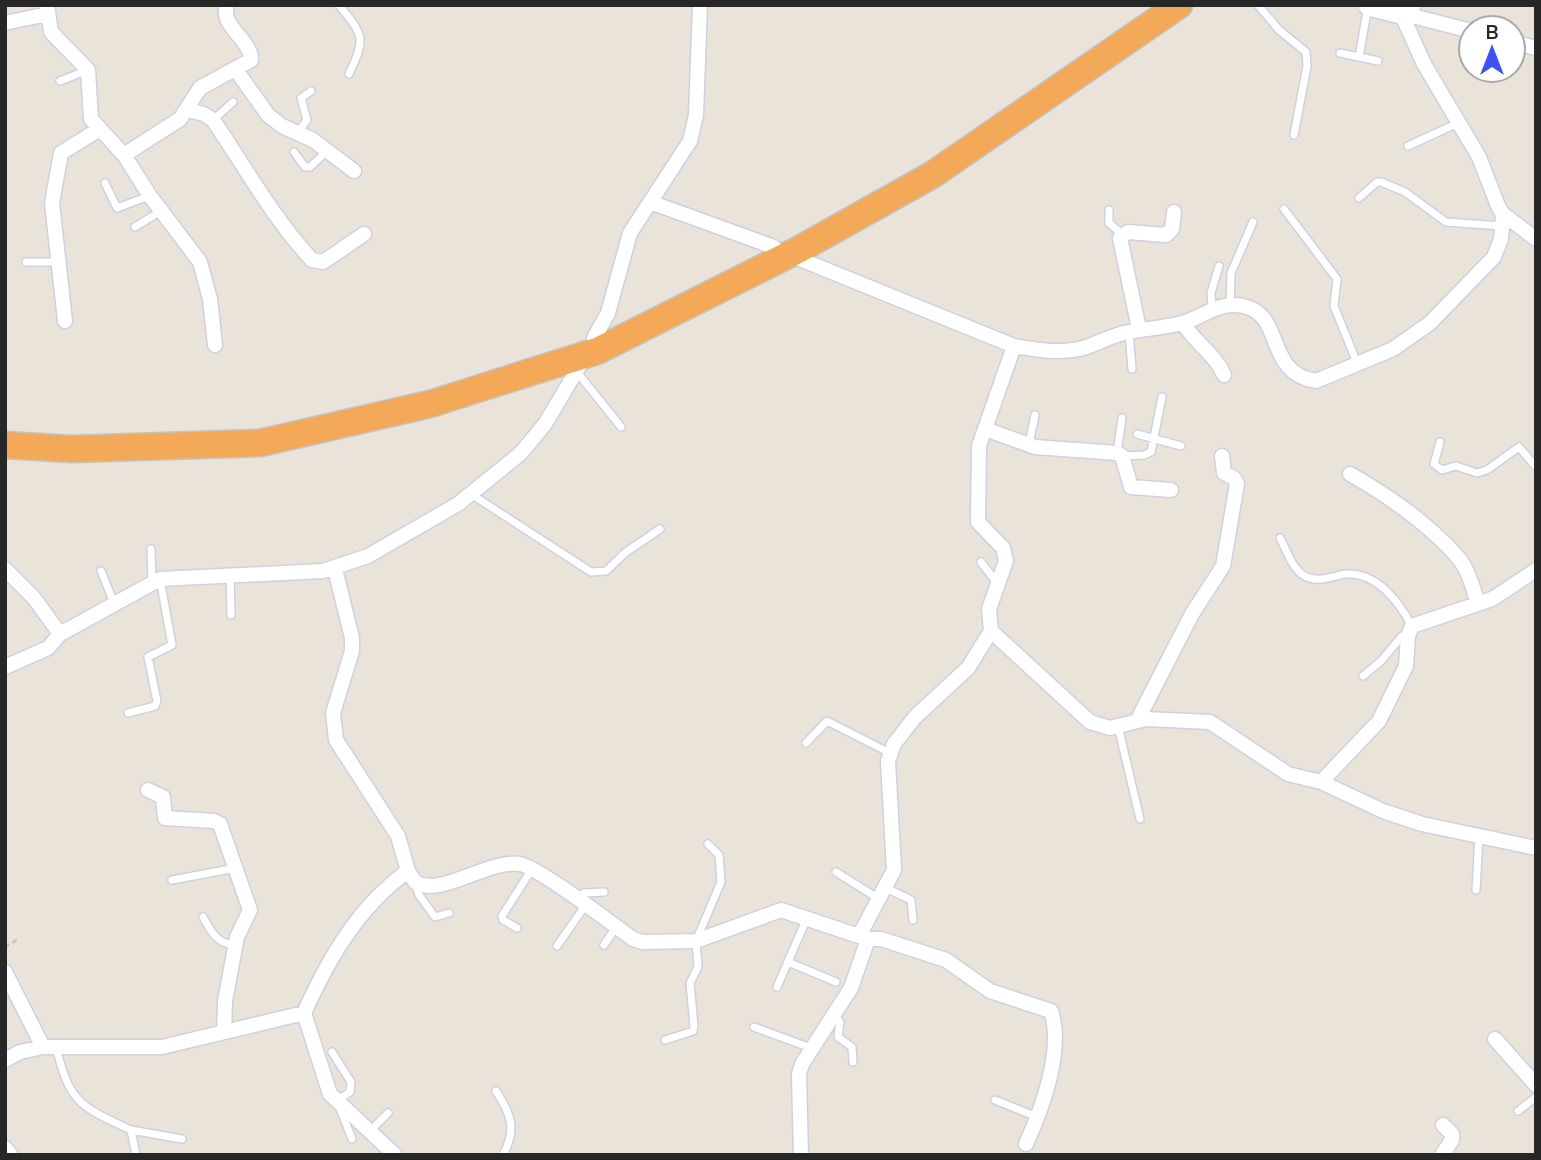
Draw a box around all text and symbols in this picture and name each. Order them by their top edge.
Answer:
north arrow [1457,14,1527,84]
text: B [1485,20,1499,44]

